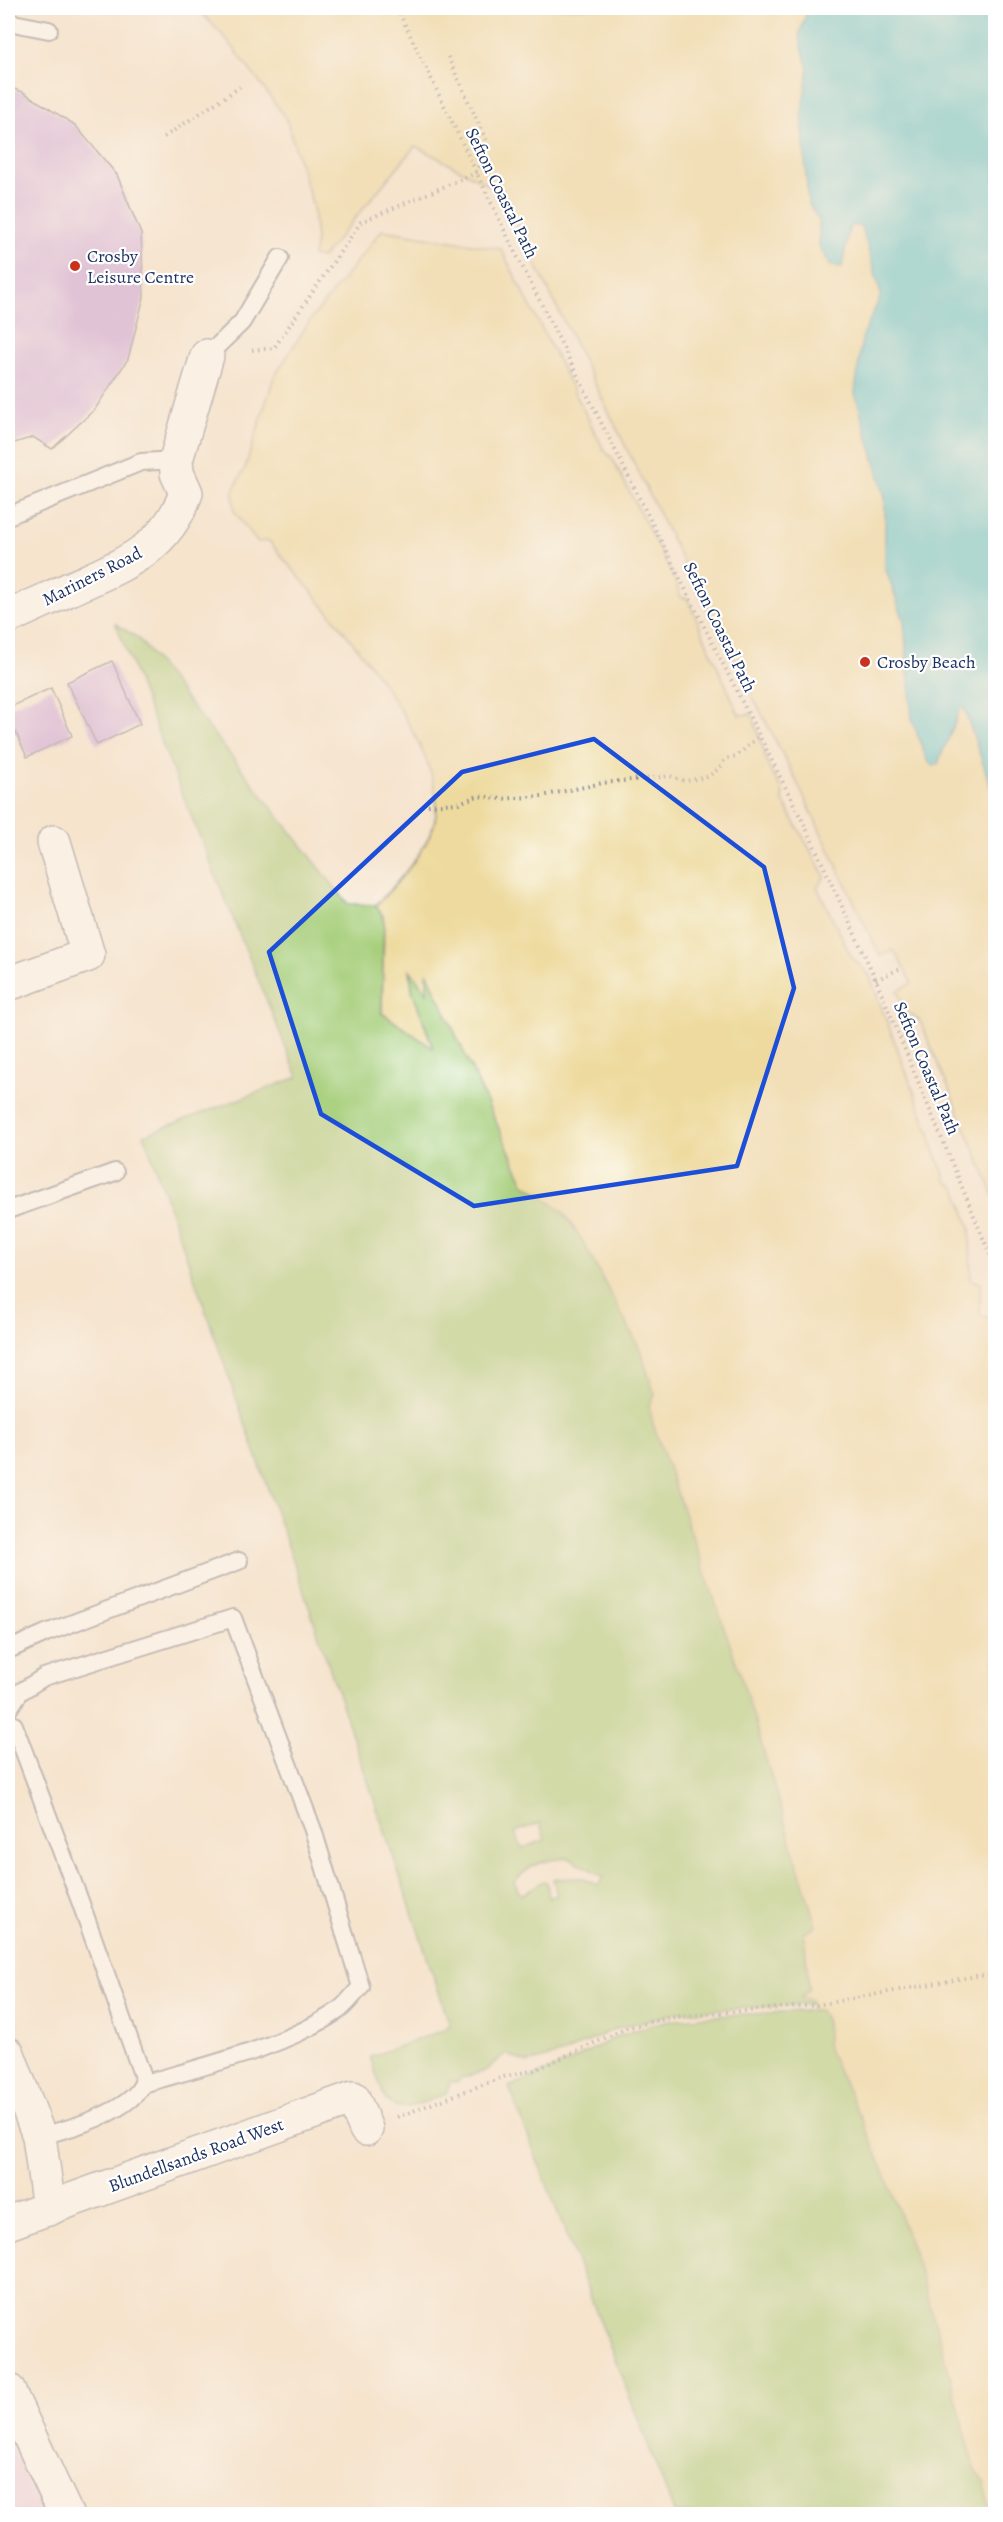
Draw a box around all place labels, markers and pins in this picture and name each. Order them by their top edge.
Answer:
place label: Crosby Leisure Centre [87,244,194,289]
marker: Crosby Leisure Centre [68,259,82,273]
place label: Crosby Beach [877,650,976,674]
marker: Crosby Beach [858,655,872,669]

